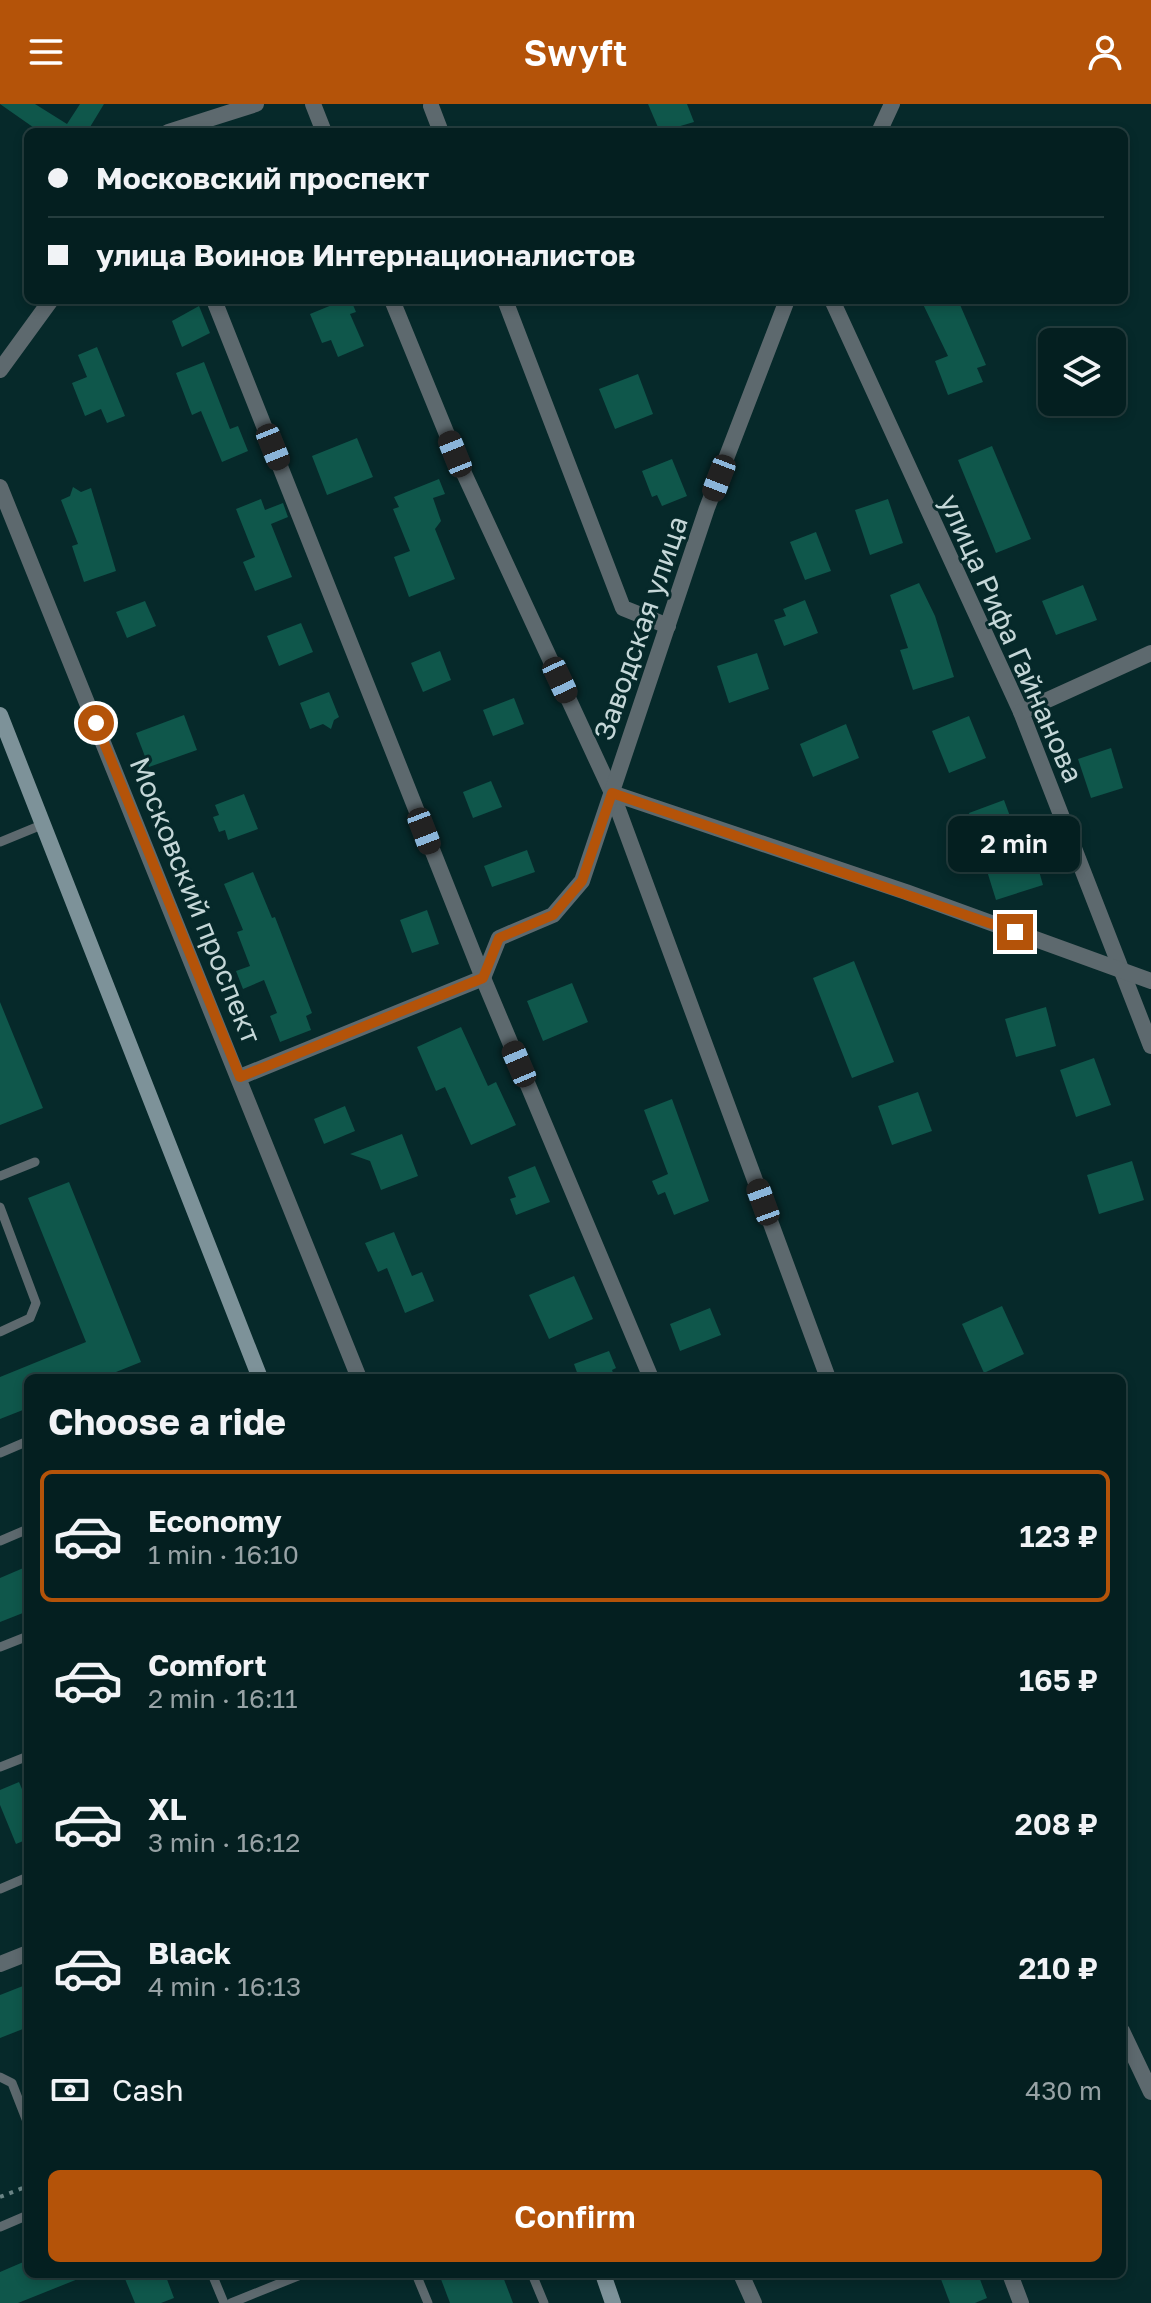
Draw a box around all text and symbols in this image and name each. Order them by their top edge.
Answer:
icon: menu [24,30,68,74]
icon: person [1083,30,1127,74]
text: Swyft [524,31,627,74]
text: Московский проспект [96,160,429,196]
text: улица Воинов Интернационалистов [96,237,636,273]
map controls [1038,328,1126,416]
button: layers [1038,328,1126,416]
car [253,420,293,474]
car [435,427,475,481]
car [699,451,739,505]
street label: улица Рифа Гайнанова [933,489,1091,787]
street label: Заводская улица [586,512,694,744]
car [539,653,581,707]
route start [78,705,114,741]
street label: Московский проспект [123,752,269,1048]
car [404,804,444,858]
callout: 2 min [949,816,1081,872]
text: 2 min [980,828,1048,859]
route end [997,914,1033,950]
car [499,1037,539,1091]
car [744,1175,782,1229]
text: Choose a ride [48,1400,286,1443]
icon: car [52,1500,124,1572]
text: Economy [148,1503,282,1539]
text: 123 ₽ [1020,1518,1098,1554]
text: 1 min · 16:10 [148,1539,299,1570]
icon: car [52,1644,124,1716]
text: Comfort [148,1647,267,1683]
text: 165 ₽ [1019,1662,1098,1698]
text: 2 min · 16:11 [148,1683,298,1714]
icon: car [52,1788,124,1860]
text: XL [148,1791,187,1827]
text: 208 ₽ [1015,1806,1098,1842]
text: 3 min · 16:12 [148,1827,300,1858]
icon: car [52,1932,124,2004]
text: Black [148,1935,231,1971]
text: 210 ₽ [1018,1950,1098,1986]
text: 4 min · 16:13 [148,1971,301,2002]
icon: cash [48,2068,92,2112]
text: Cash [112,2072,184,2108]
text: 430 m [1025,2075,1102,2106]
button: Confirm [48,2170,1102,2262]

